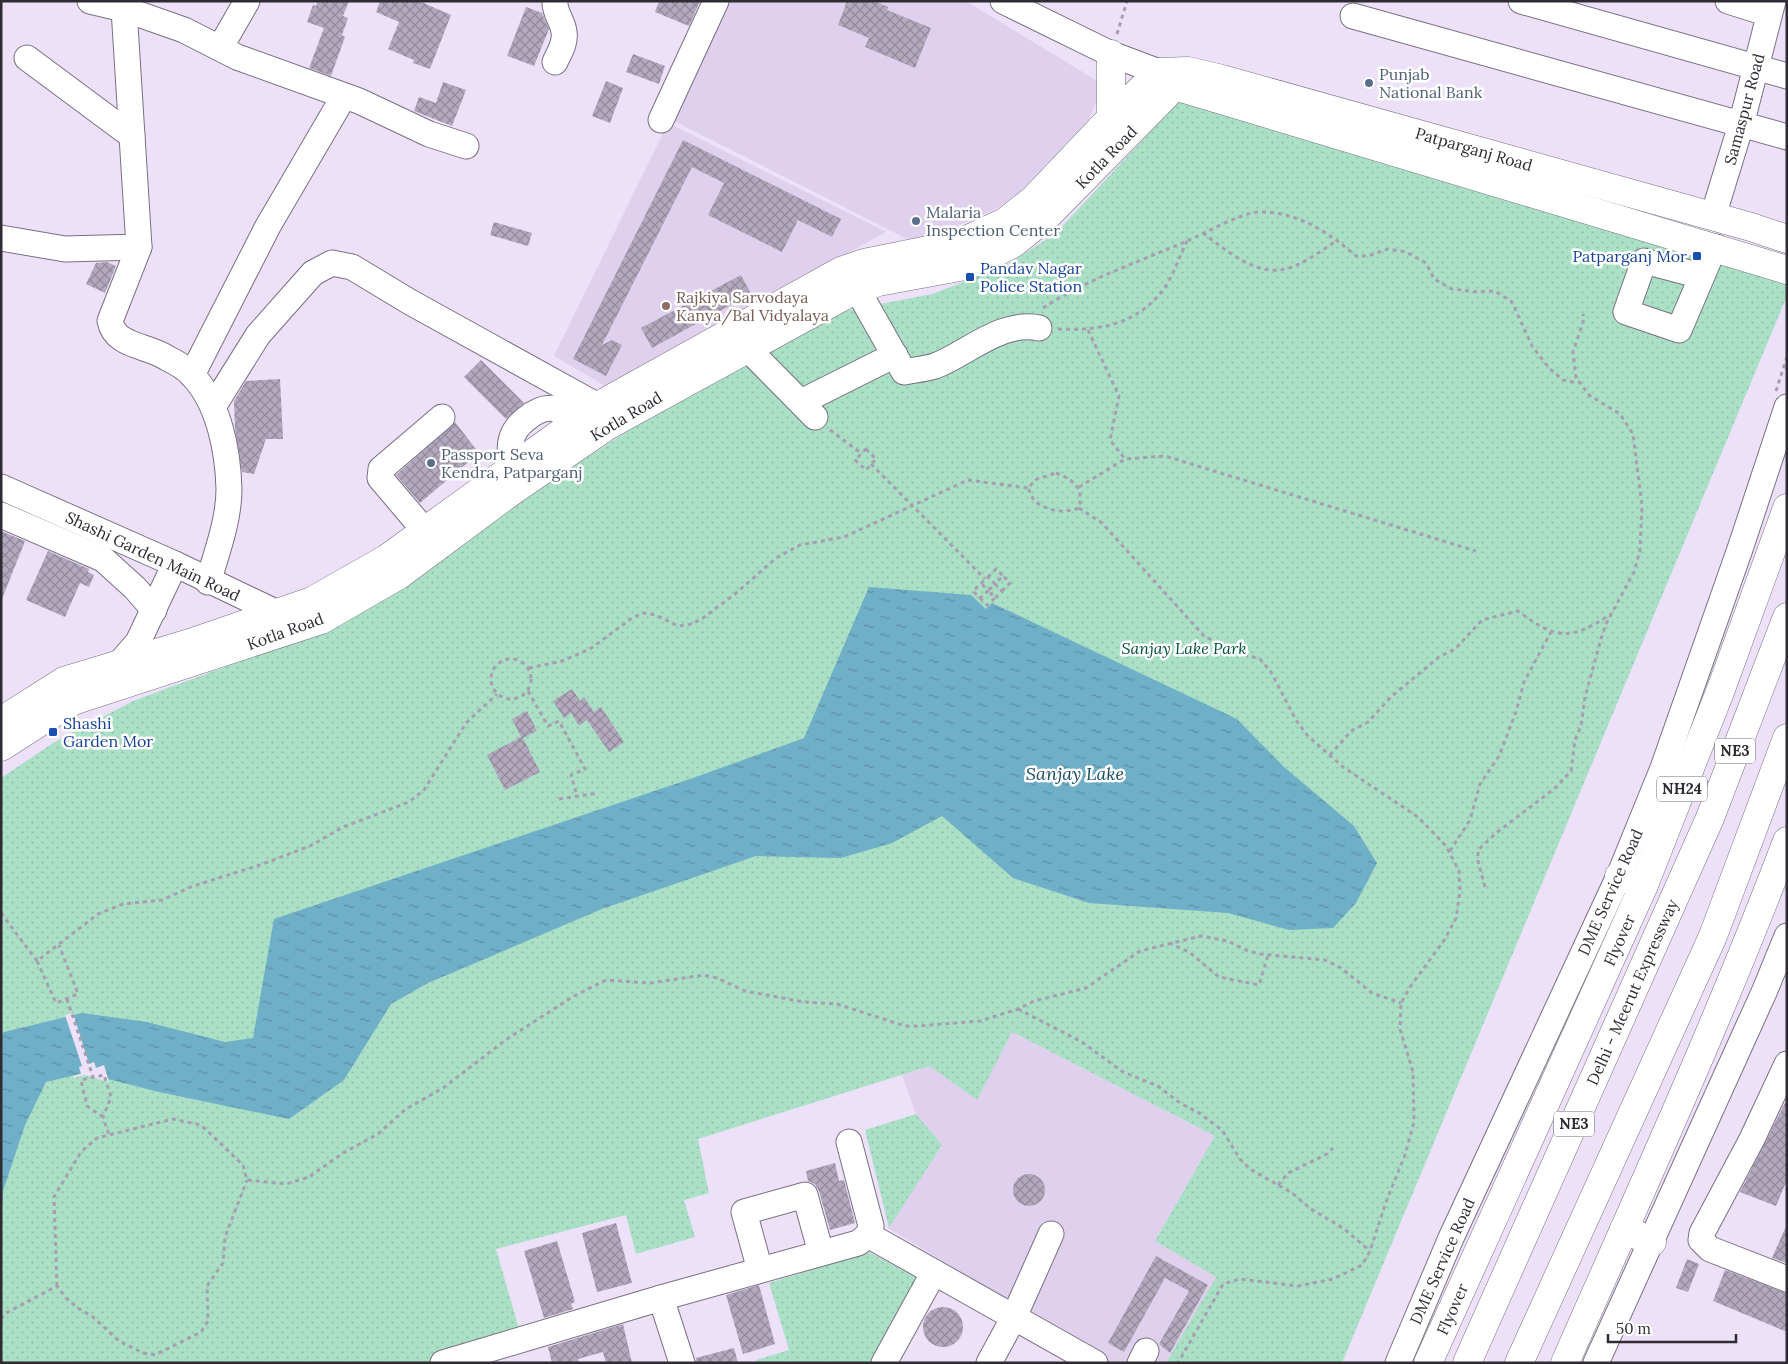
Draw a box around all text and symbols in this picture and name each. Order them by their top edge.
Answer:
street label: Samaspur Road [1720,51,1769,167]
place label: Punjab National Bank [1379,64,1483,102]
marker: Punjab National Bank [1363,77,1375,89]
street label: Kotla Road [1071,121,1141,193]
street label: Patparganj Road [1413,123,1535,175]
place label: Malaria Inspection Center [926,202,1060,240]
marker: Malaria Inspection Center [910,215,922,227]
place label: Patparganj Mor [1572,246,1687,266]
marker: Patparganj Mor [1691,250,1703,262]
place label: Pandav Nagar Police Station [980,258,1082,296]
marker: Pandav Nagar Police Station [964,271,976,283]
place label: Rajkiya Sarvodaya Kanya/Bal Vidyalaya [676,287,829,326]
marker: Rajkiya Sarvodaya Kanya/Bal Vidyalaya [660,300,672,312]
street label: Kotla Road [586,387,666,445]
place label: Passport Seva Kendra, Patparganj [441,444,582,482]
marker: Passport Seva Kendra, Patparganj [425,457,437,469]
street label: Shashi Garden Main Road [62,507,244,605]
street label: Kotla Road [244,608,326,654]
park label: Sanjay Lake Park [1121,638,1247,658]
place label: Shashi Garden Mor [63,713,153,751]
marker: Shashi Garden Mor [47,726,59,738]
road number: NE3 [1715,738,1755,764]
water label: Sanjay Lake [1026,762,1124,785]
road number: NH24 [1657,776,1707,802]
street label: DME Service Road [1573,825,1647,958]
street label: Delhi - Meerut Expressway [1582,895,1682,1088]
street label: Flyover [1599,911,1639,969]
road number: NE3 [1554,1112,1594,1136]
street label: DME Service Road [1405,1194,1479,1327]
street label: Flyover [1432,1280,1472,1338]
scale bar [1608,1312,1736,1344]
text: 50 m [1616,1319,1651,1338]

